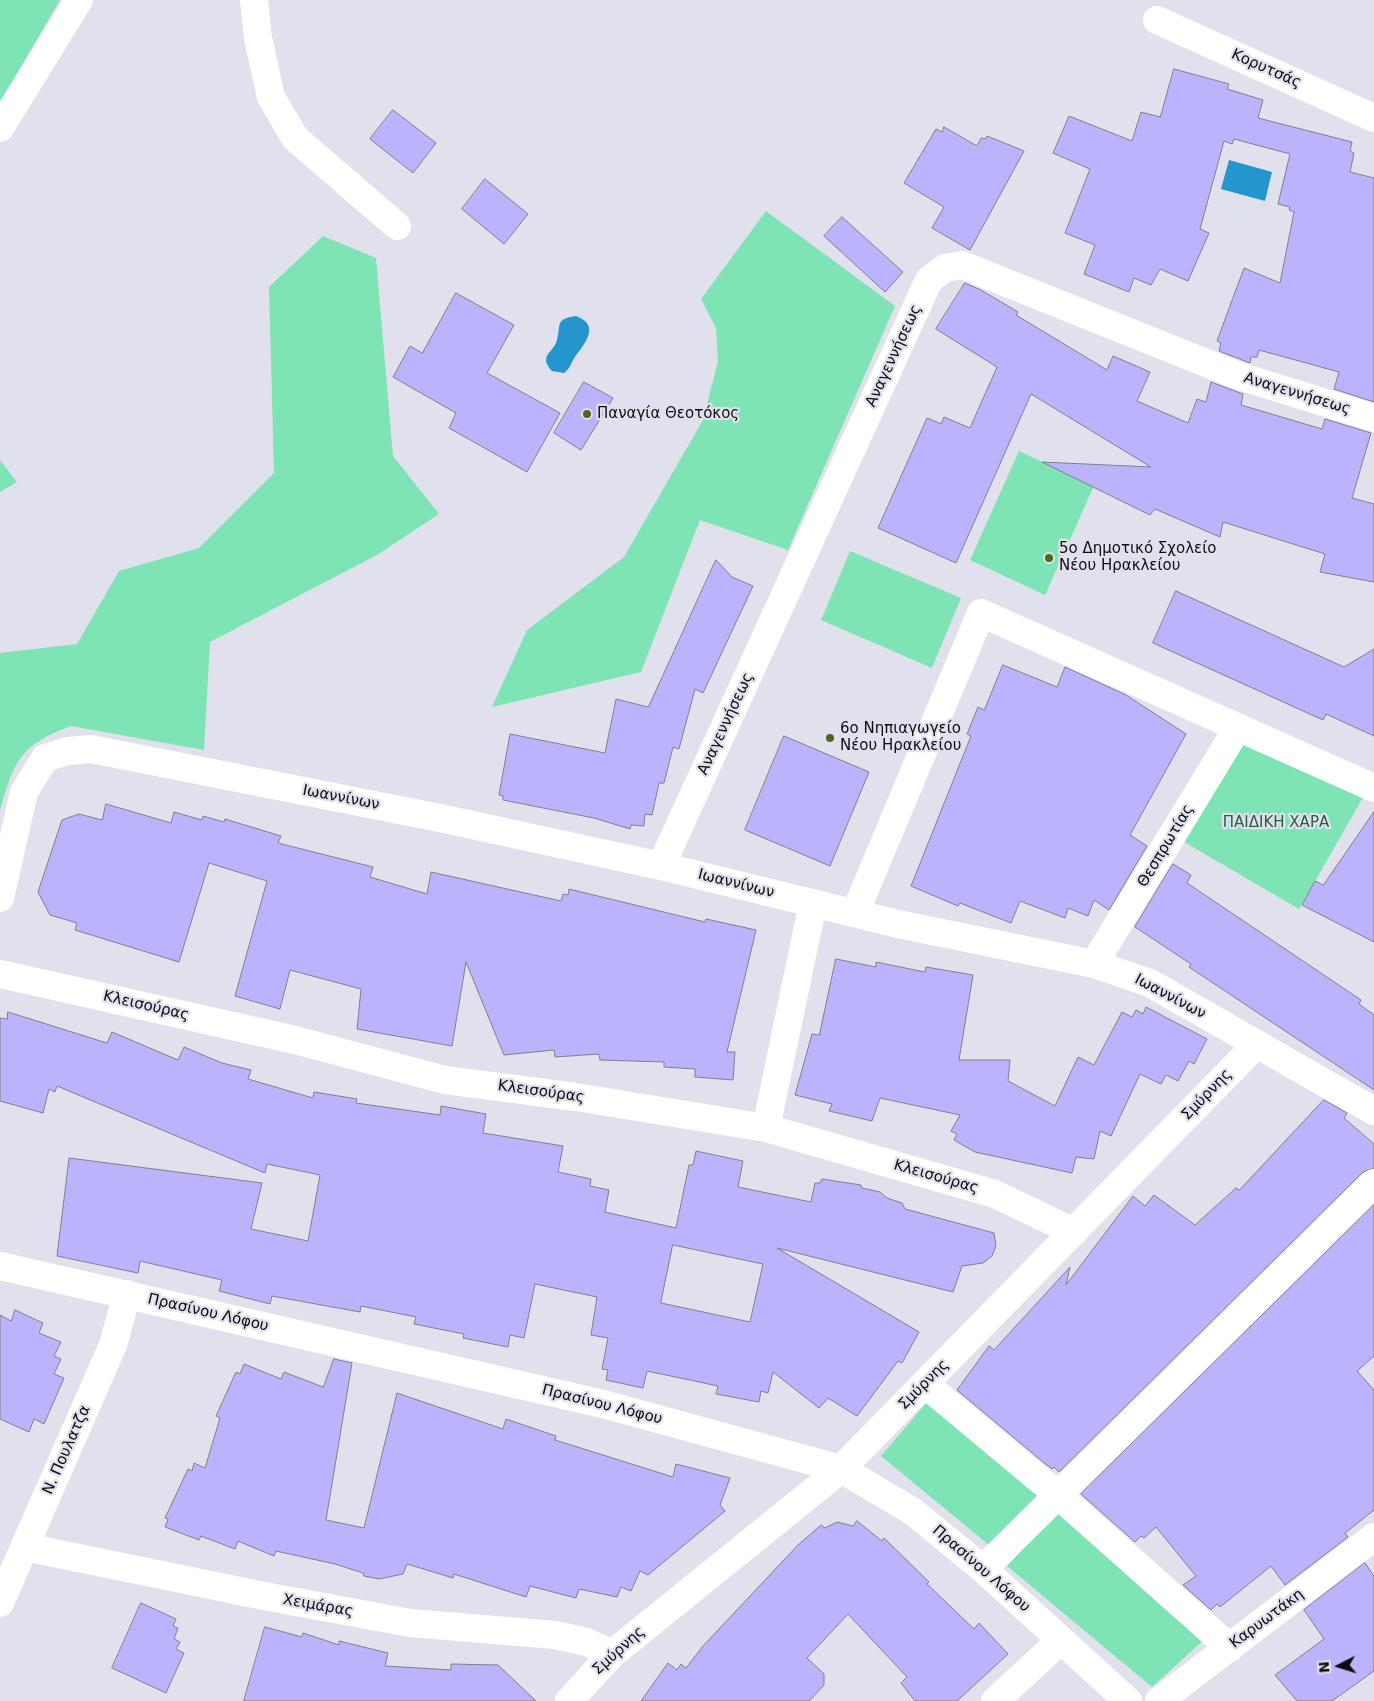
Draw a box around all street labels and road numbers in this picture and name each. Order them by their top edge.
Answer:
street label: Κορυτσάς [1228,46,1304,92]
street label: Αναγεννήσεως [862,302,926,410]
street label: Αναγεννήσεως [1241,369,1353,419]
street label: Αναγεννήσεως [694,670,758,778]
street label: Ιωαννίνων [301,782,381,814]
street label: Θεσπρωτίας [1134,801,1198,891]
street label: Ιωαννίνων [696,866,776,902]
street label: Ιωαννίνων [1131,971,1209,1023]
street label: Κλεισούρας [101,987,191,1025]
street label: Σμύρνης [1178,1066,1236,1124]
street label: Κλεισούρας [496,1077,586,1107]
street label: Κλεισούρας [891,1156,981,1198]
street label: Πρασίνου Λόφου [146,1290,270,1336]
street label: Σμύρνης [895,1356,953,1414]
street label: Πρασίνου Λόφου [540,1381,664,1429]
street label: Ν. Πουλατζα [39,1403,95,1497]
street label: Πρασίνου Λόφου [929,1522,1033,1616]
street label: Καρυωτάκη [1227,1585,1307,1653]
street label: Χειμάρας [281,1591,355,1621]
street label: Σμύρνης [589,1623,649,1679]

